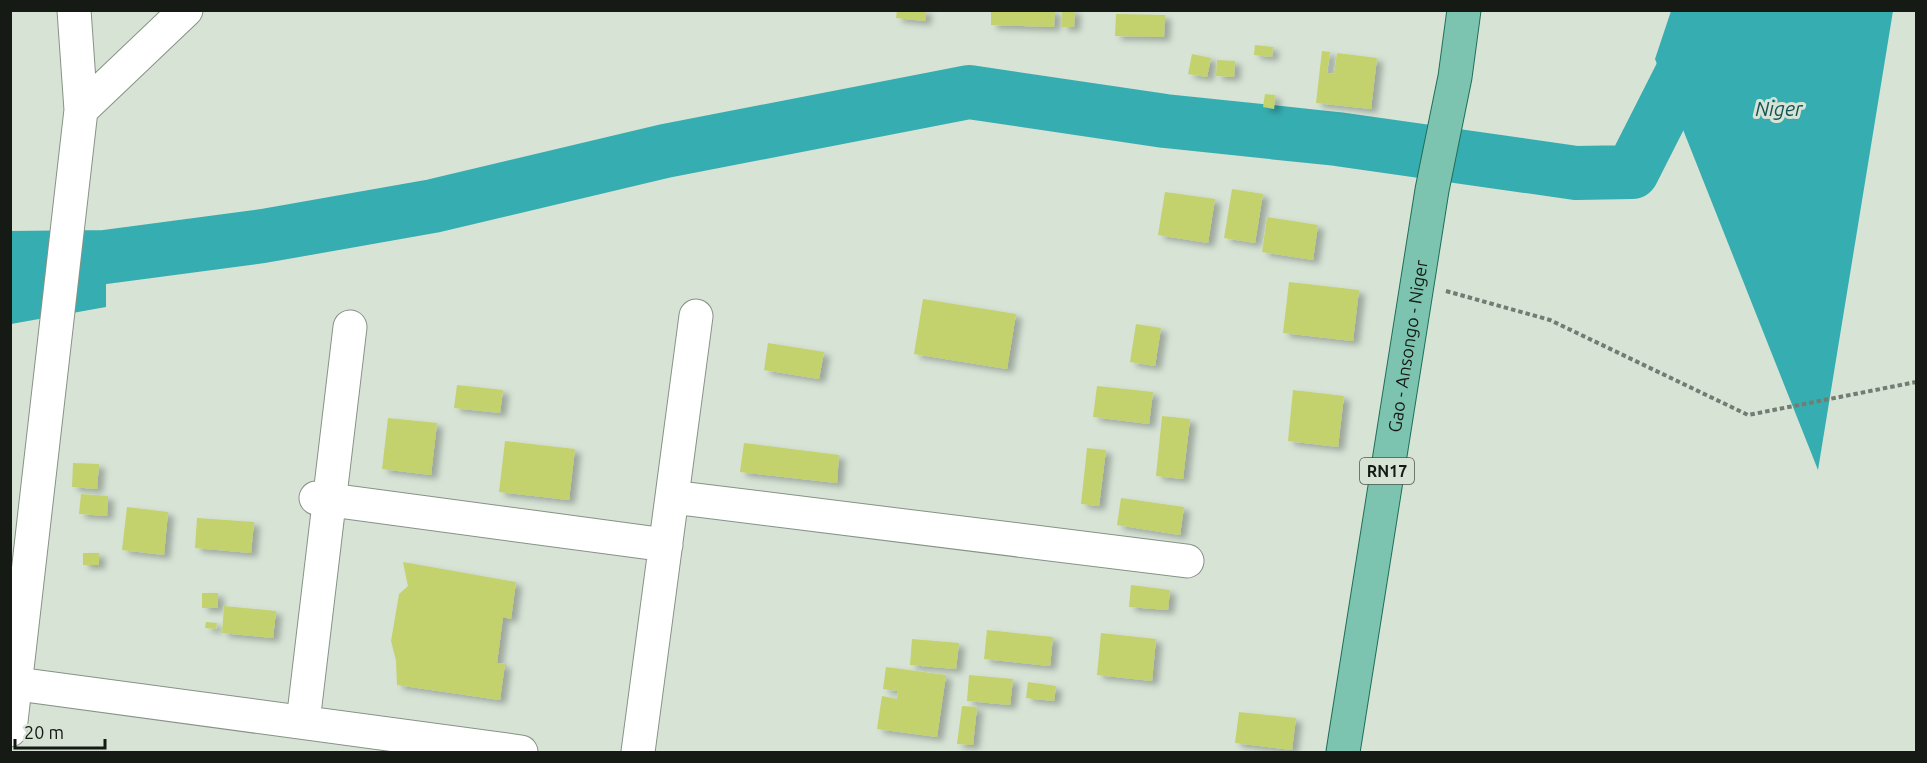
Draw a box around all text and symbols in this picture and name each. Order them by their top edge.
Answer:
water label: Niger [1755,97,1804,120]
street label: Gao - Ansongo - Niger [1384,258,1431,434]
road number: RN17 [1360,458,1414,484]
scale bar [15,712,105,750]
text: 20 m [24,722,64,742]

